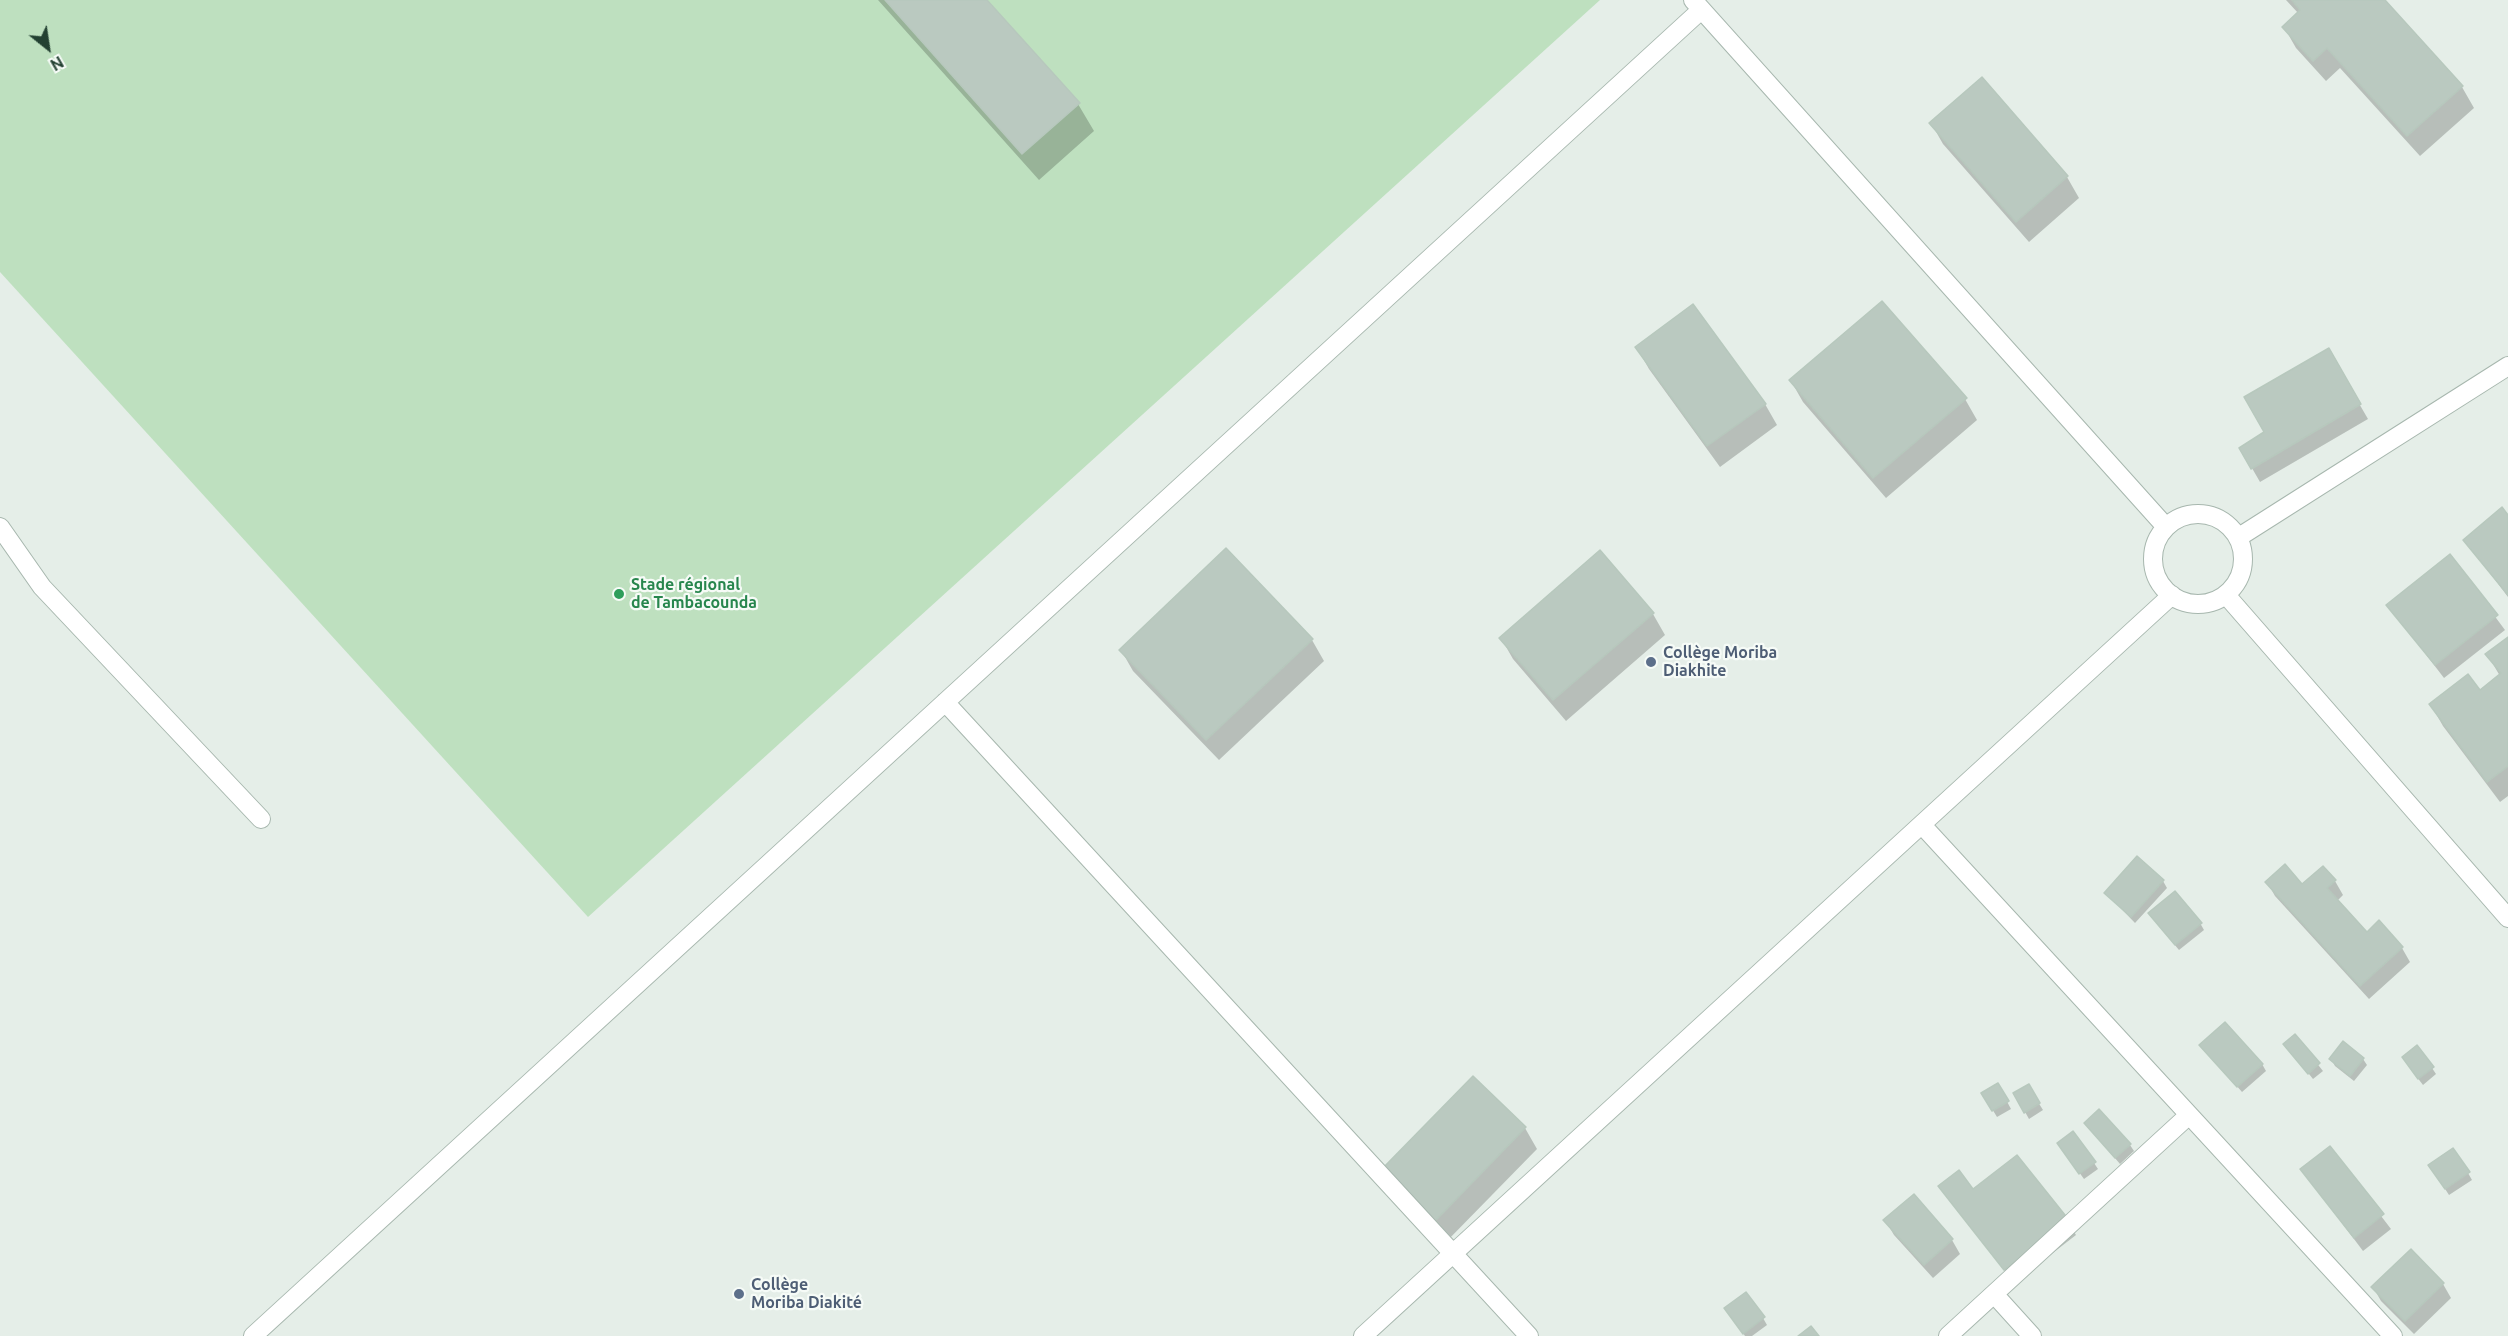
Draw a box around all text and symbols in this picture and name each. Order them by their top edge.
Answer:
north arrow [18,18,78,78]
text: N [47,53,67,74]
place label: Stade régional de Tambacounda [631,575,757,613]
marker: Stade régional de Tambacounda [612,587,626,601]
place label: Collège Moriba Diakhite [1663,643,1777,681]
marker: Collège Moriba Diakhite [1644,655,1658,669]
place label: Collège Moriba Diakité [751,1275,862,1313]
marker: Collège Moriba Diakité [732,1287,746,1301]

